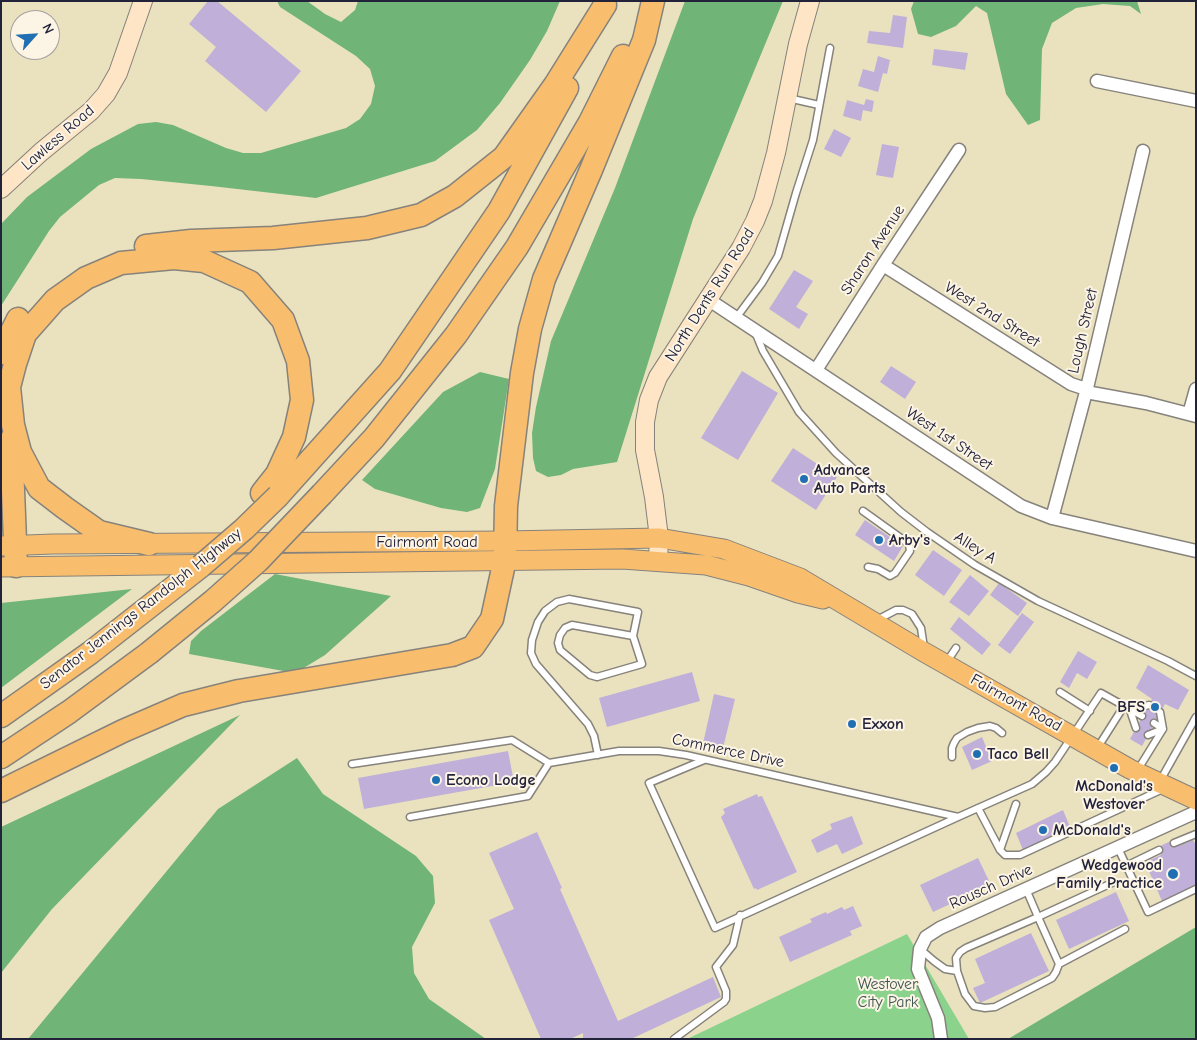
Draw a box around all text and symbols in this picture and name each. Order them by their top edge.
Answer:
north arrow [10,10,60,60]
text: N [38,21,58,36]
street label: Lawless Road [18,101,98,175]
street label: Sharon Avenue [837,202,909,298]
street label: North Dents Run Road [661,225,759,365]
street label: West 2nd Street [941,278,1043,352]
street label: Lough Street [1064,287,1102,375]
street label: West 1st Street [902,403,996,475]
place label: Advance Auto Parts [814,460,885,498]
marker: Advance Auto Parts [798,473,810,485]
street label: Senator Jennings Randolph Highway [36,524,246,694]
street label: Alley A [950,528,1000,568]
place label: Arby's [889,530,930,550]
street label: Fairmont Road [376,532,478,552]
marker: Arby's [873,534,885,546]
street label: Fairmont Road [967,670,1065,736]
place label: BFS [1117,697,1145,717]
marker: BFS [1149,701,1161,713]
place label: Exxon [862,714,904,734]
marker: Exxon [846,718,858,730]
street label: Commerce Drive [670,730,786,772]
place label: Taco Bell [987,744,1049,764]
marker: Taco Bell [971,748,983,760]
marker: McDonald's Westover [1108,762,1120,774]
place label: Econo Lodge [446,770,535,790]
marker: Econo Lodge [430,774,442,786]
place label: McDonald's Westover [1075,776,1153,814]
place label: McDonald's [1053,820,1131,840]
marker: McDonald's [1037,824,1049,836]
place label: Wedgewood Family Practice [1056,855,1162,893]
street label: Rousch Drive [947,860,1035,914]
marker: Wedgewood Family Practice [1166,867,1180,881]
park label: Westover City Park [857,974,919,1012]

